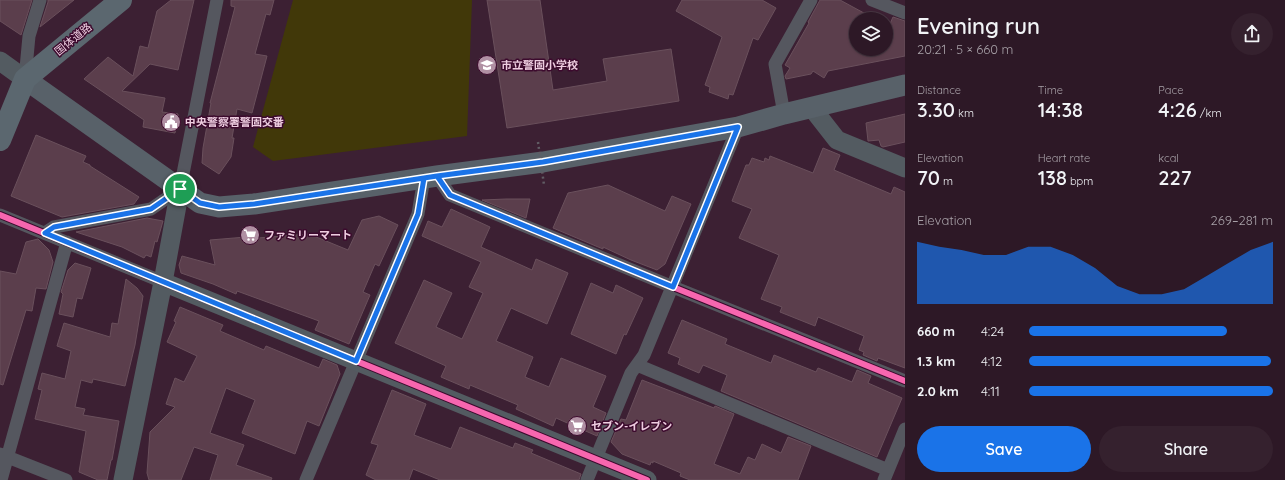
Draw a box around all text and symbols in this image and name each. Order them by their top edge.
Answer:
map controls [849,12,893,56]
button: layers [849,12,893,56]
text: Evening run [917,12,1040,40]
button: share [1231,13,1273,55]
street label: 国体道路 [51,20,95,58]
text: 20:21 · 5 × 660 m [917,41,1013,57]
school or university icon: 市立警固小学校 [476,54,498,76]
place label: 市立警固小学校 [501,58,578,72]
text: Distance [917,83,961,97]
text: Time [1038,83,1063,97]
text: Pace [1158,83,1183,97]
text: 3.30 [917,97,955,122]
text: 14:38 [1038,97,1083,122]
text: 4:26 [1158,97,1197,122]
text: km [955,106,974,120]
text: /km [1197,106,1221,120]
public building icon: 中央警察署警固交番 [160,111,182,133]
place label: 中央警察署警固交番 [185,115,284,129]
text: Elevation [917,151,963,165]
text: Heart rate [1038,151,1090,165]
text: kcal [1158,151,1179,165]
text: 70 [917,165,940,190]
text: 138 [1038,165,1067,190]
text: 227 [1158,165,1192,190]
pin [163,172,197,206]
text: m [940,174,953,188]
text: bpm [1067,174,1093,188]
icon: arrive [169,178,191,200]
text: Elevation [917,212,972,228]
text: 269–281 m [1210,212,1273,228]
supermarket icon: ファミリーマート [239,224,261,246]
place label: ファミリーマート [264,228,352,242]
text: 660 m [917,323,955,339]
text: 4:24 [981,323,1004,339]
text: 1.3 km [917,353,955,369]
text: 4:12 [981,353,1002,369]
text: 2.0 km [917,383,959,399]
text: 4:11 [981,383,1000,399]
supermarket icon: セブン-イレブン [566,415,588,437]
place label: セブン-イレブン [591,419,672,433]
button: Save [917,426,1091,472]
button: Share [1099,426,1273,472]

